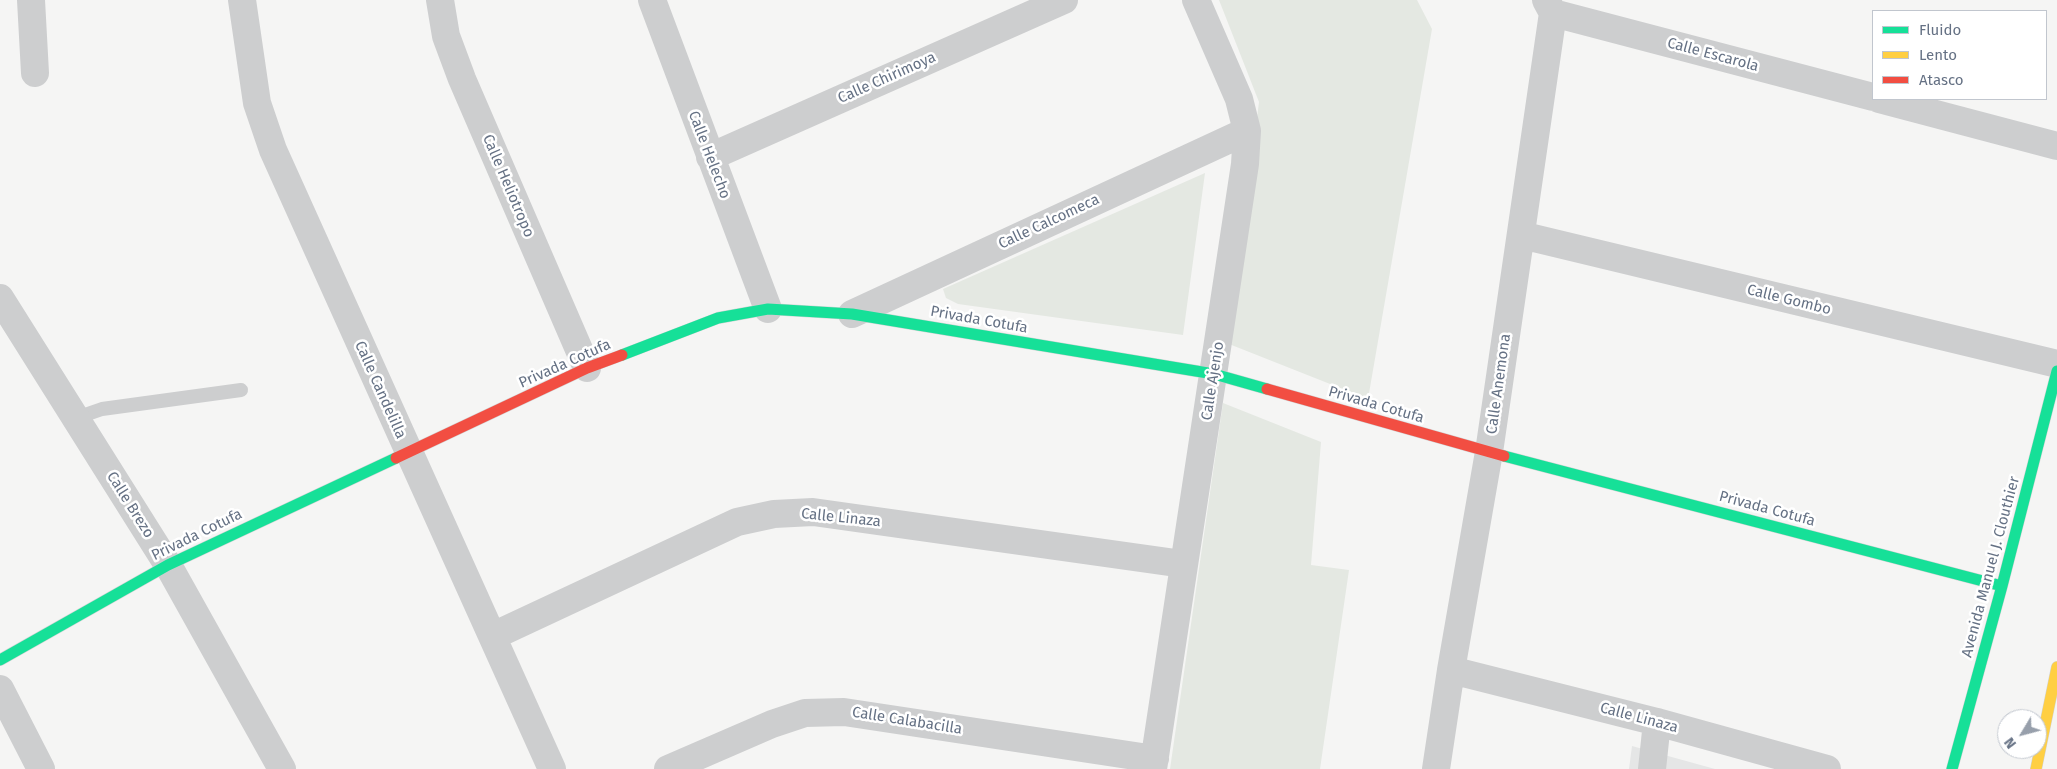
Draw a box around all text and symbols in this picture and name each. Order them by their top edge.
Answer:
legend [1872,10,2047,100]
text: Fluido [1919,21,1961,39]
street label: Calle Escarola [1665,34,1761,76]
text: Lento [1919,46,1957,64]
street label: Calle Chirimoya [835,48,939,108]
text: Atasco [1919,71,1964,89]
street label: Calle Helecho [684,108,734,202]
street label: Calle Heliotropo [478,132,538,240]
street label: Calle Calcomeca [996,191,1102,253]
street label: Calle Gombo [1745,281,1833,319]
street label: Privada Cotufa [929,303,1029,337]
street label: Calle Anemona [1483,333,1515,435]
street label: Privada Cotufa [516,336,614,392]
street label: Calle Candelilla [350,338,410,442]
street label: Calle Ajenjo [1198,340,1228,422]
street label: Privada Cotufa [1326,383,1426,427]
street label: Calle Brezo [103,468,157,542]
street label: Avenida Manuel J. Clouthier [1958,474,2024,660]
street label: Privada Cotufa [1717,488,1817,530]
street label: Privada Cotufa [149,505,245,565]
street label: Calle Linaza [800,505,882,531]
street label: Calle Linaza [1598,699,1680,737]
street label: Calle Calabacilla [851,703,963,739]
north arrow [1997,709,2047,759]
text: N [2001,734,2020,752]

